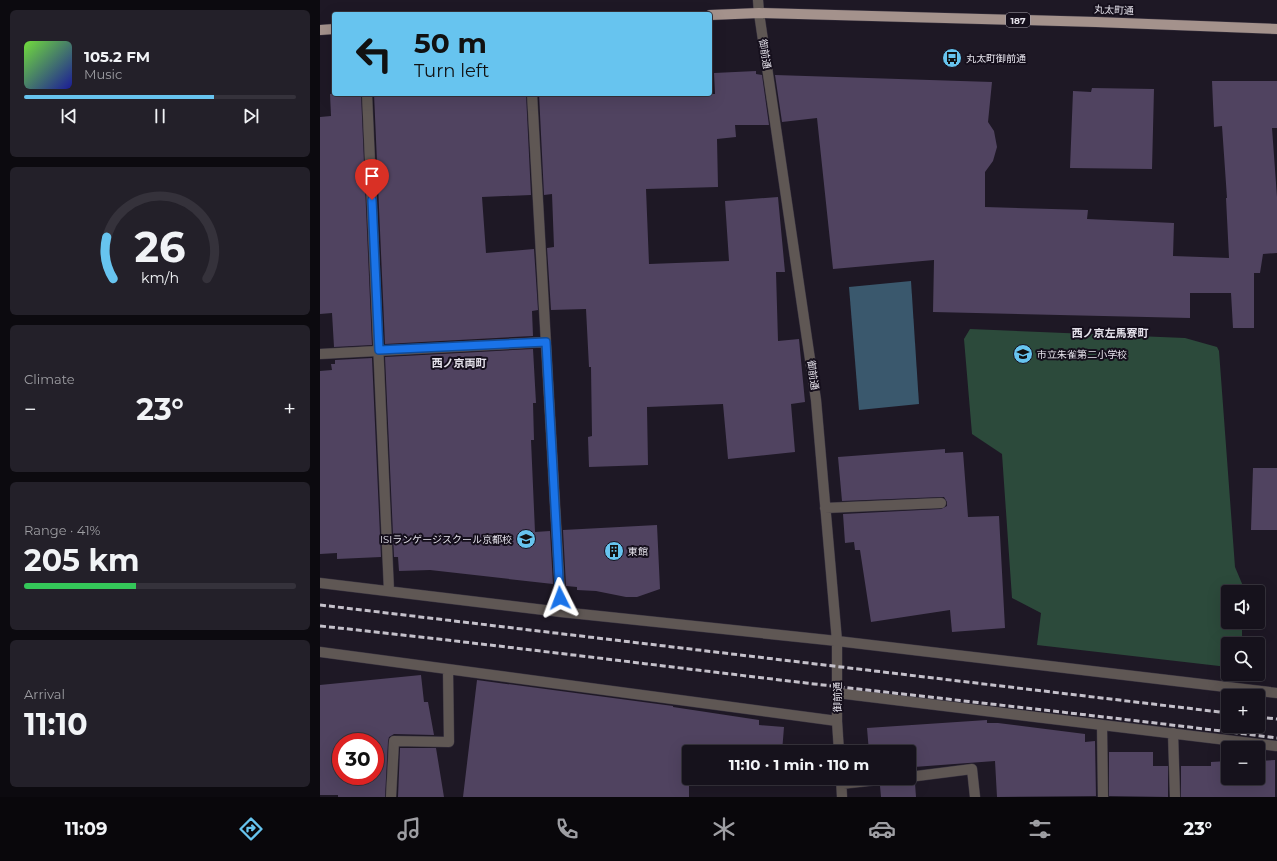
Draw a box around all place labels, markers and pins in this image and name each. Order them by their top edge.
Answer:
bus stop icon: 丸太町御前通 [941,47,963,69]
place label: 丸太町御前通 [966,52,1026,65]
pin [355,159,389,200]
school or university icon: 市立朱雀第二小学校 [1012,343,1034,365]
place label: 市立朱雀第二小学校 [1037,348,1127,361]
school or university icon: ISIランゲージスクール京都校 [515,528,537,550]
place label: ISIランゲージスクール京都校 [380,533,512,546]
building icon: 東館 [603,540,625,562]
place label: 東館 [628,545,648,558]

